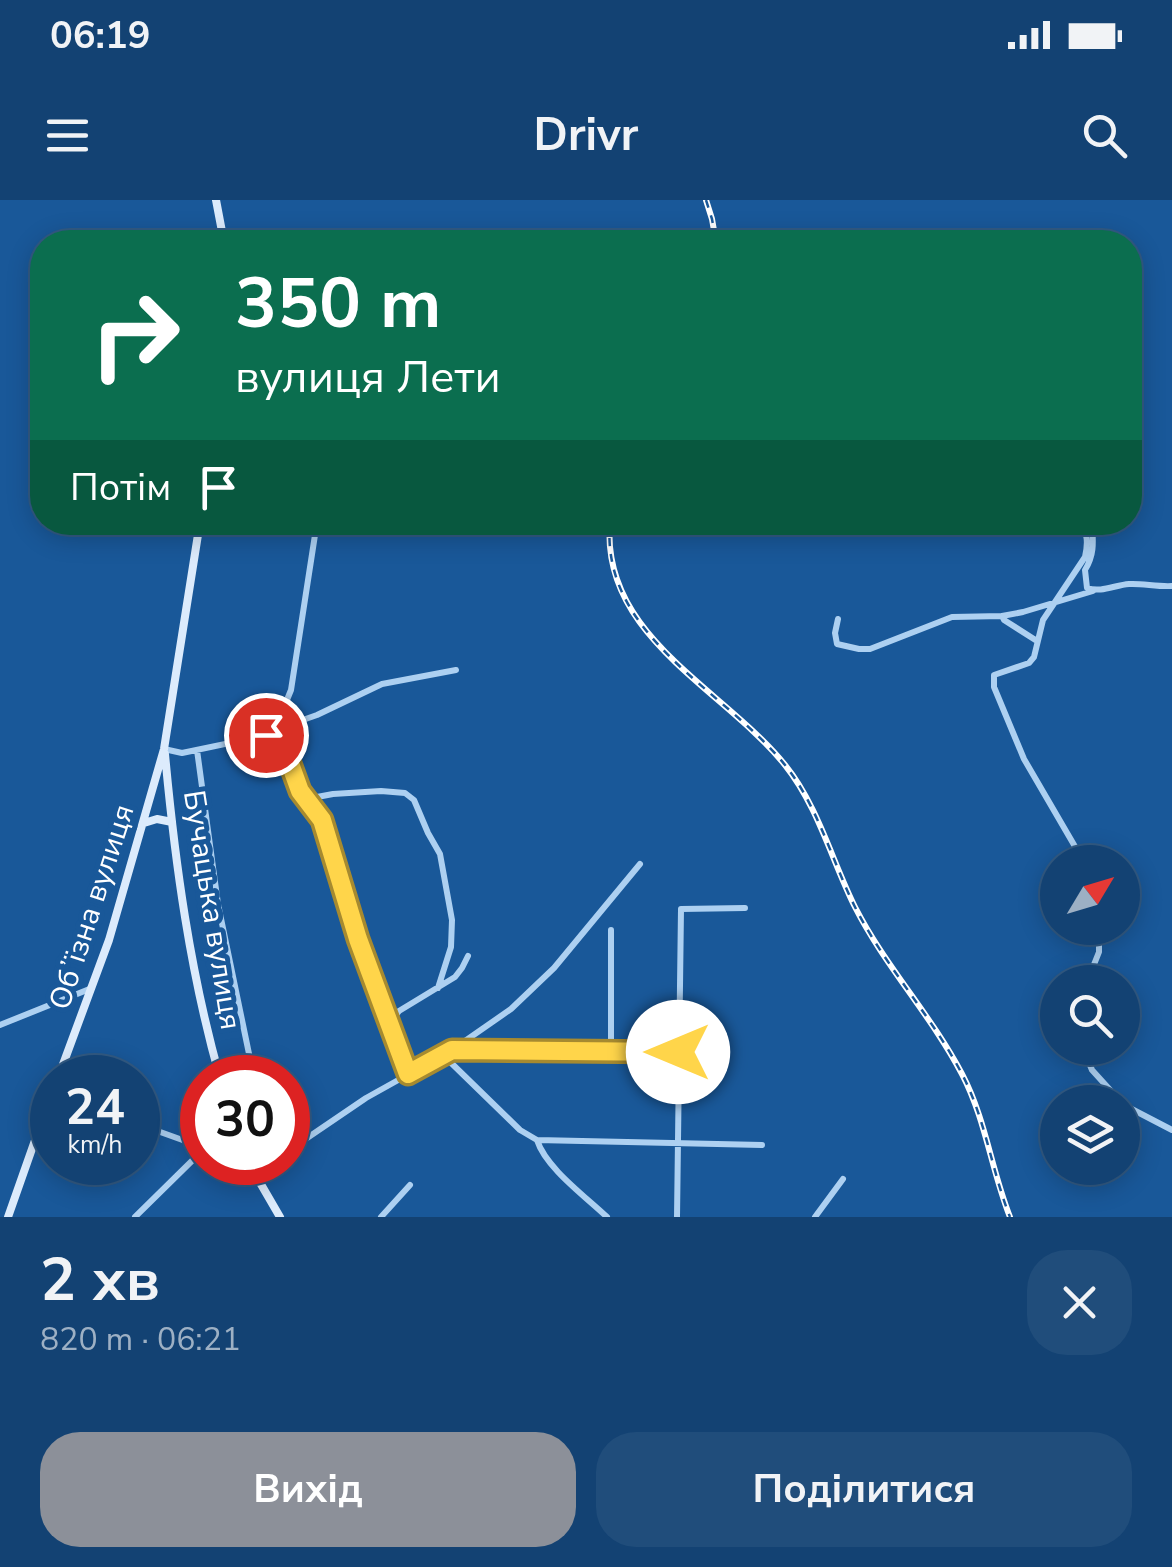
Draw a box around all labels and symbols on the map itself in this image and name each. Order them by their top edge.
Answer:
pin [224,693,309,778]
street label: Бучацька вулиця [173,787,251,1033]
street label: Обʼїзна вулиця [40,799,144,1015]
north arrow [1040,845,1140,945]
position arrow [626,1000,730,1104]
speed limit sign: 30 [180,1055,310,1185]

